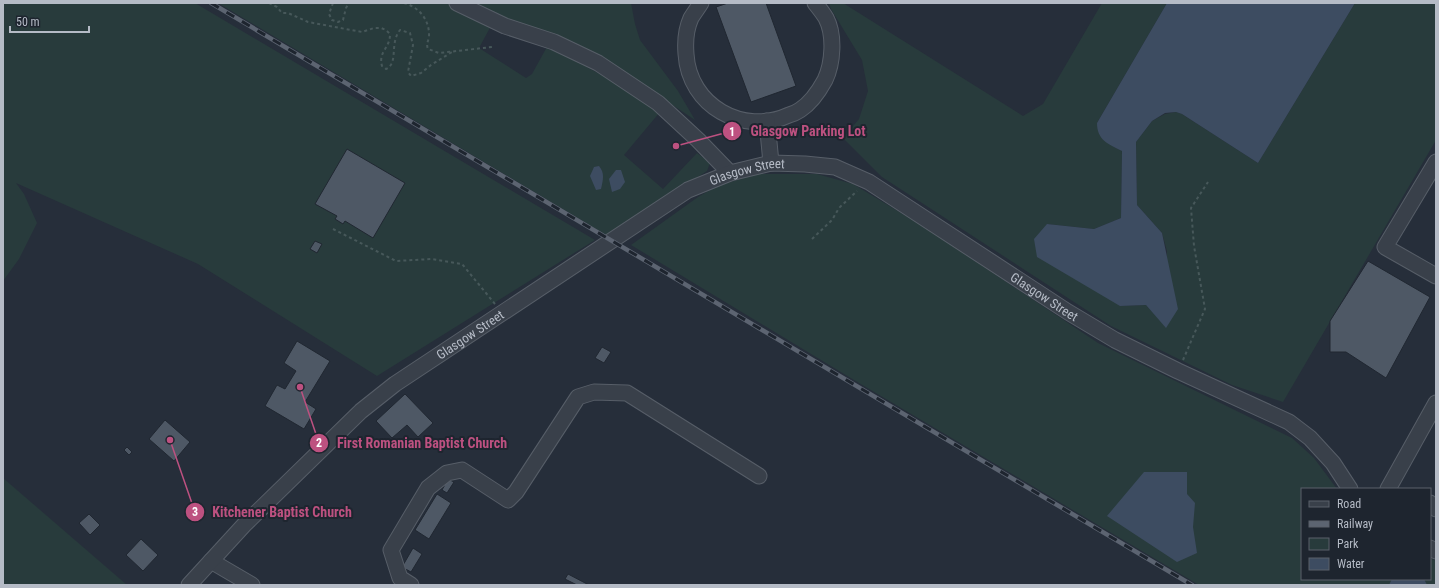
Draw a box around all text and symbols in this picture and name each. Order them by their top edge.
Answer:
scale bar [10,8,89,34]
text: 50 m [16,15,40,29]
callout: Glasgow Parking Lot [722,118,874,144]
text: Glasgow Parking Lot [750,123,866,139]
text: 1 [729,125,735,139]
street label: Glasgow Street [707,155,785,188]
street label: Glasgow Street [1008,269,1081,324]
street label: Glasgow Street [433,307,507,362]
callout: First Romanian Baptist Church [309,430,515,456]
text: First Romanian Baptist Church [337,435,507,451]
text: 2 [316,436,322,450]
legend [1301,488,1431,580]
text: Road [1337,497,1361,511]
callout: Kitchener Baptist Church [185,499,360,525]
text: Kitchener Baptist Church [212,504,352,520]
text: 3 [192,505,198,519]
text: Railway [1337,517,1373,531]
text: Park [1337,537,1359,551]
text: Water [1337,557,1365,571]

